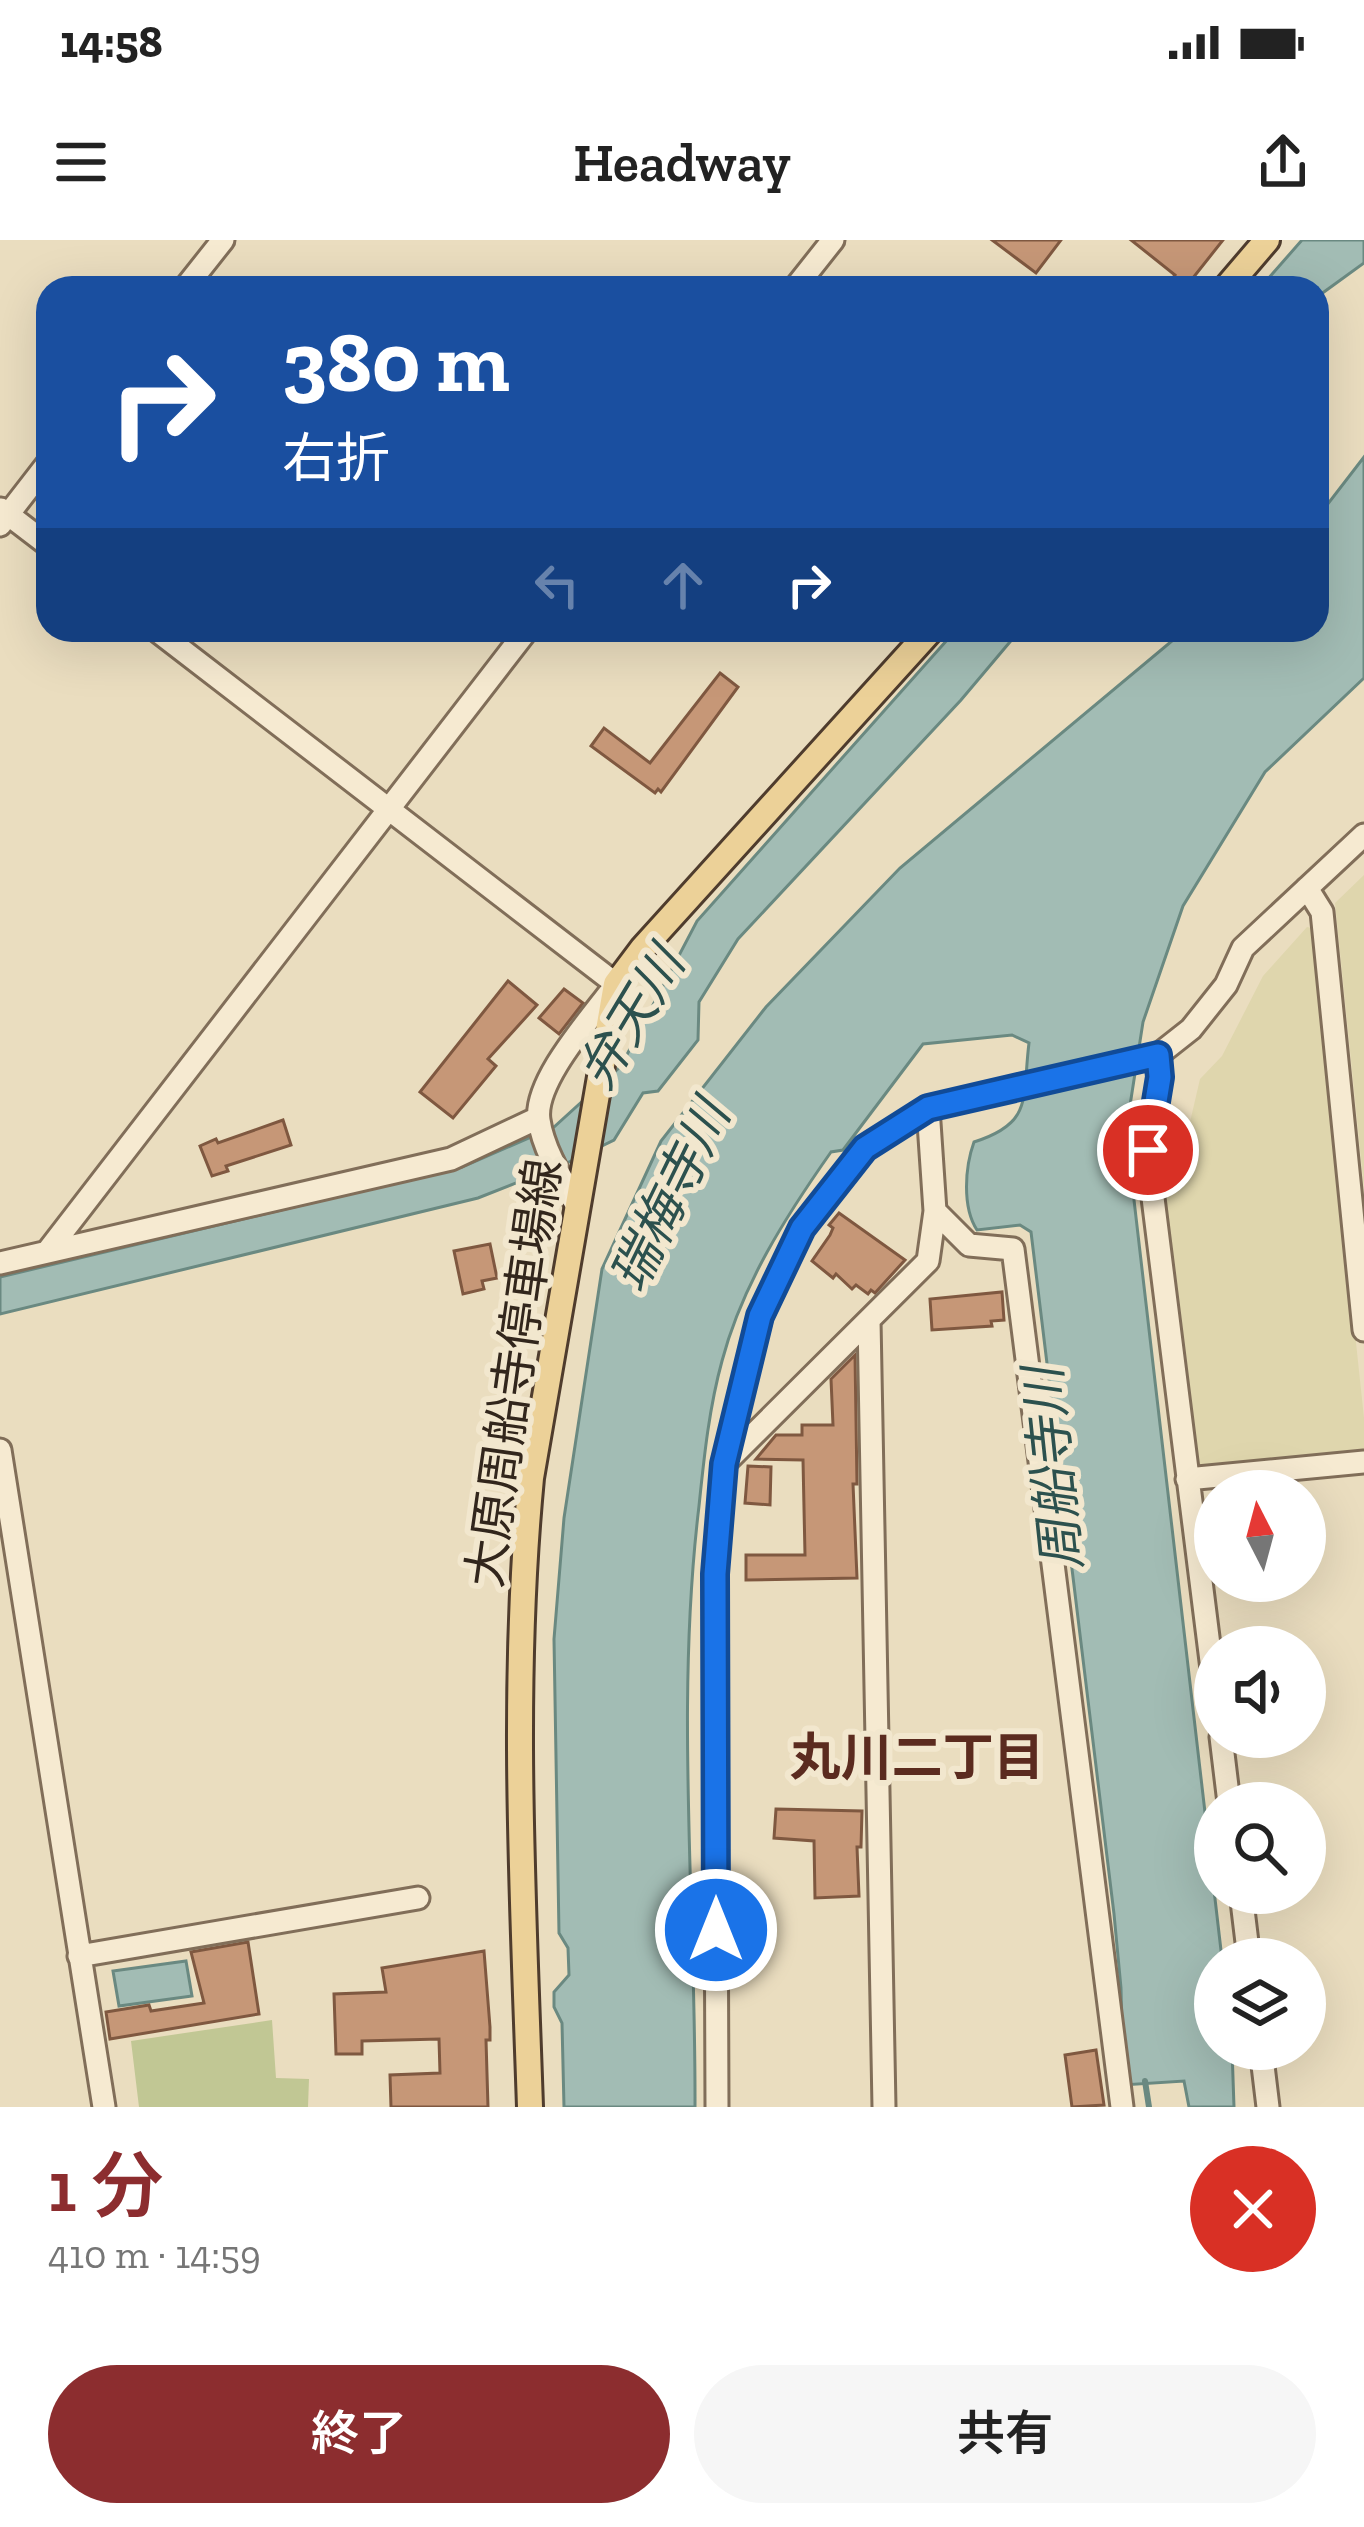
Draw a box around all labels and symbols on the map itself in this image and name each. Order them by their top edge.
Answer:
water label: 弁天川 [565,932,699,1099]
water label: 瑞梅寺川 [598,1086,744,1301]
pin [1097,1099,1199,1201]
street label: 大原周船寺停車場線 [456,1155,572,1591]
water label: 周船寺川 [1011,1359,1094,1574]
north arrow [1194,1470,1326,1602]
district label: 丸川二丁目 [789,1727,1045,1788]
position arrow [653,1867,779,1993]

